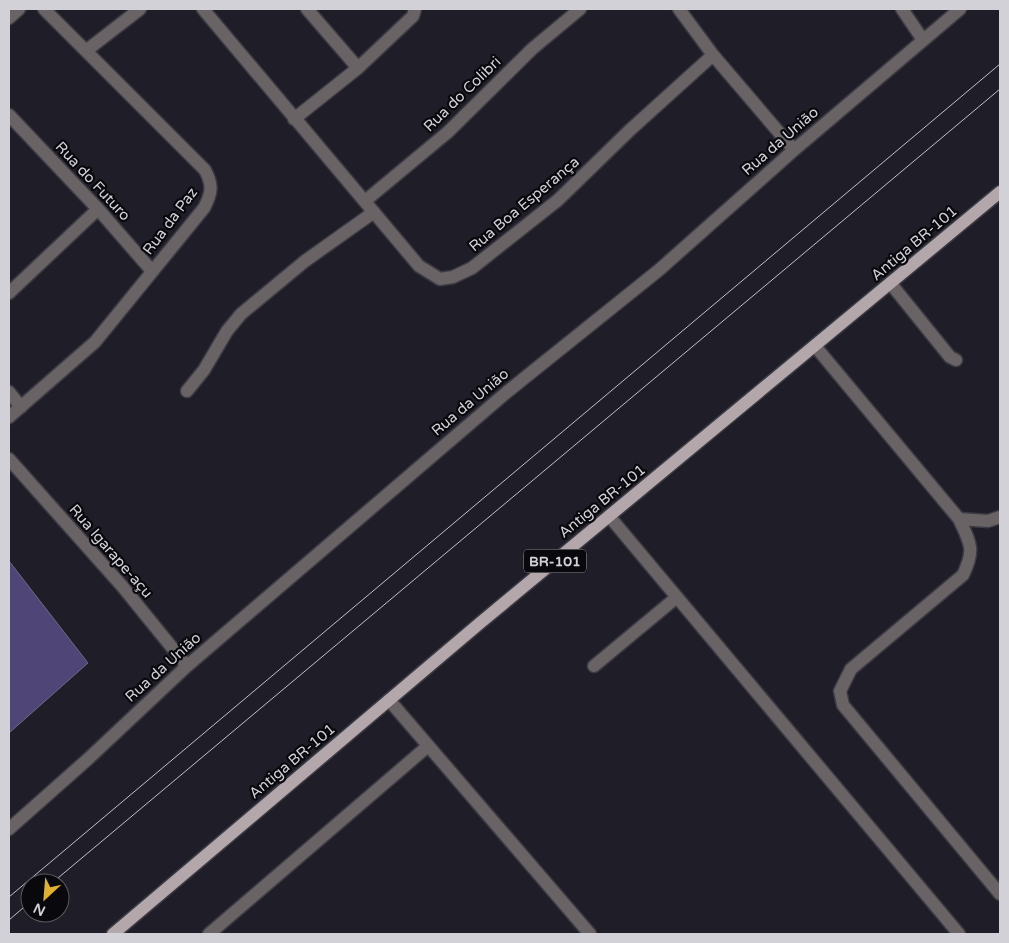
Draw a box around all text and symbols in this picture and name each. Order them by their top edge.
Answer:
street label: Rua do Colibri [420,53,504,135]
street label: Rua da União [738,103,822,179]
street label: Rua do Futuro [52,138,134,224]
street label: Rua Boa Esperança [465,153,583,255]
street label: Rua da Paz [139,184,201,258]
street label: Antiga BR-101 [867,202,961,284]
street label: Rua da União [428,364,512,440]
street label: Antiga BR-101 [555,460,649,542]
street label: Rua Igarape-açu [66,501,156,601]
road number: BR-101 [524,550,586,572]
street label: Rua da União [122,628,204,706]
street label: Antiga BR-101 [245,720,339,802]
north arrow [20,873,70,923]
text: N [31,899,48,919]

